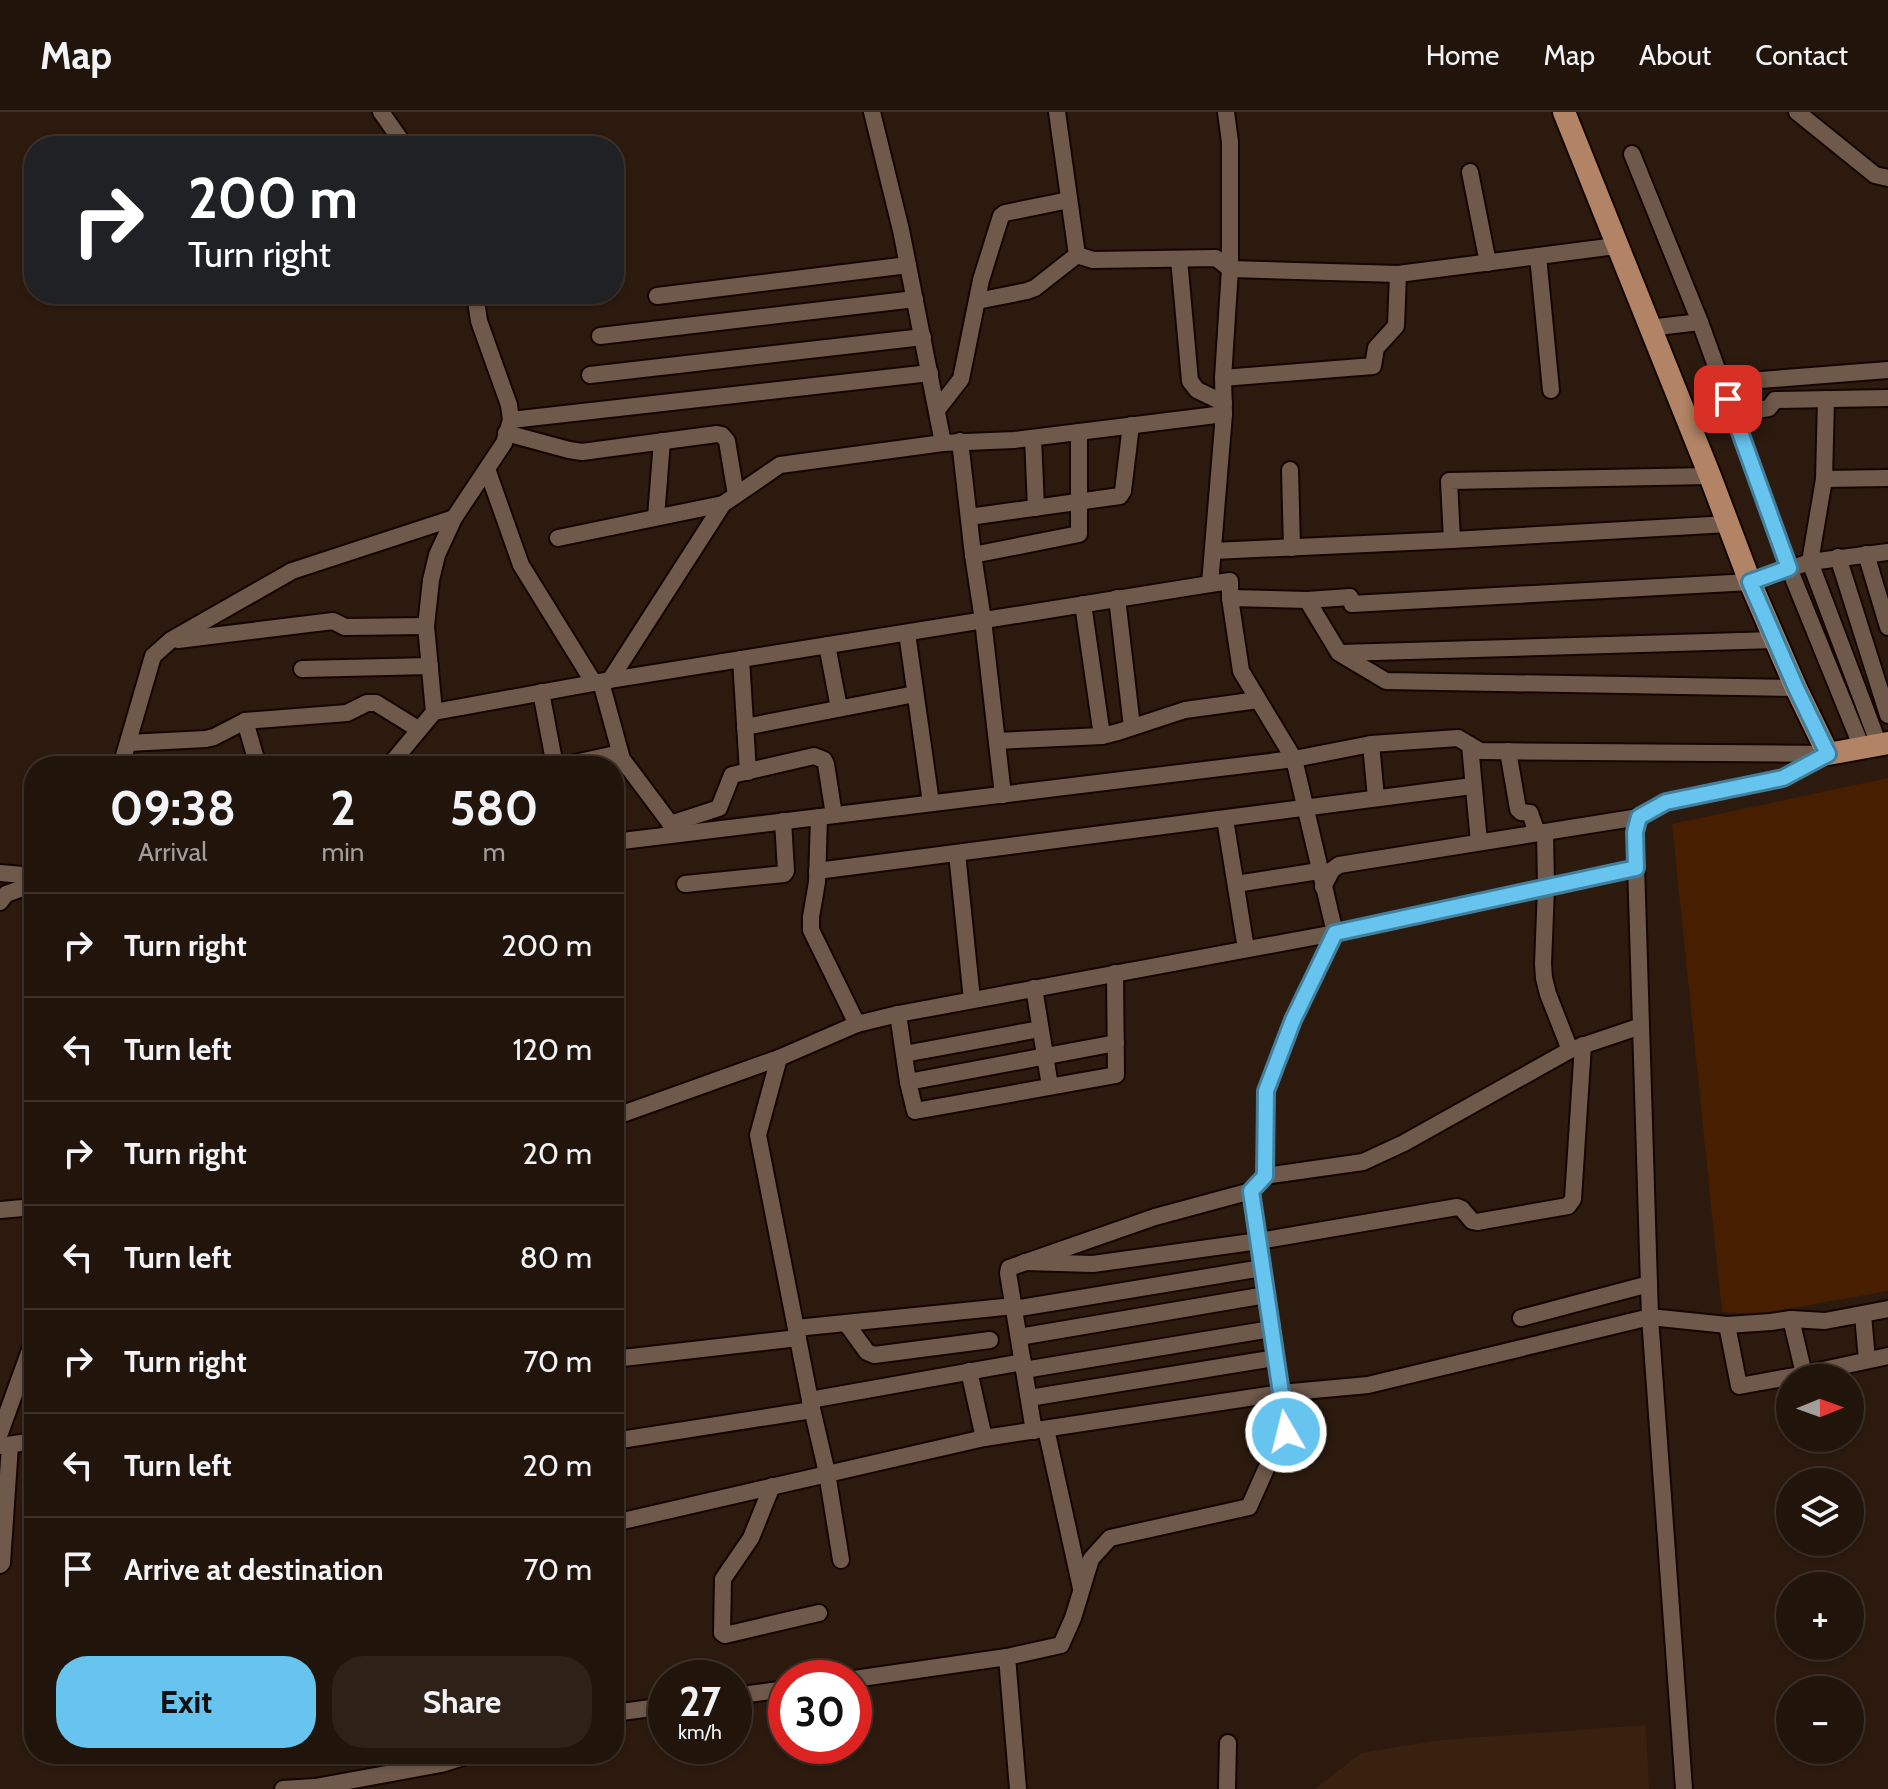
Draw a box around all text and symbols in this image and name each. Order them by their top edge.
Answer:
text: Map [40,32,112,79]
text: Home [1426,38,1499,72]
text: Map [1543,38,1595,72]
text: About [1639,38,1711,72]
text: Contact [1755,38,1848,72]
text: 200 m [188,164,358,232]
icon: right [56,168,160,272]
text: Turn right [188,232,331,276]
pin [1694,365,1762,433]
icon: arrive [1706,377,1750,421]
text: 09:38 [110,779,236,837]
text: 2 [330,779,356,837]
text: 580 [450,779,538,837]
text: Arrival [138,836,207,868]
text: min [321,836,364,868]
text: m [483,836,506,868]
icon: right [56,923,100,967]
text: Turn right [124,927,247,964]
text: 200 m [501,927,592,964]
icon: left [56,1027,100,1071]
text: Turn left [124,1031,232,1068]
text: 120 m [512,1031,592,1068]
icon: right [56,1131,100,1175]
text: Turn right [124,1135,247,1172]
text: 20 m [522,1135,592,1172]
icon: left [56,1235,100,1279]
text: Turn left [124,1239,232,1276]
text: 80 m [520,1239,592,1276]
icon: right [56,1339,100,1383]
text: Turn right [124,1343,247,1380]
text: 70 m [523,1343,592,1380]
north arrow [1776,1364,1864,1452]
map controls [1776,1364,1864,1764]
position arrow [1244,1390,1328,1474]
icon: left [56,1443,100,1487]
text: Turn left [124,1447,232,1484]
text: 20 m [522,1447,592,1484]
button: layers [1776,1468,1864,1556]
icon: arrive [56,1547,100,1591]
text: Arrive at destination [124,1551,384,1588]
text: 70 m [523,1551,592,1588]
button: + [1776,1572,1864,1660]
button: Exit [56,1656,316,1748]
button: Share [332,1656,592,1748]
speed limit sign: 30 [768,1660,872,1764]
button: − [1776,1676,1864,1764]
text: 27 [679,1677,721,1726]
text: km/h [678,1720,722,1744]

